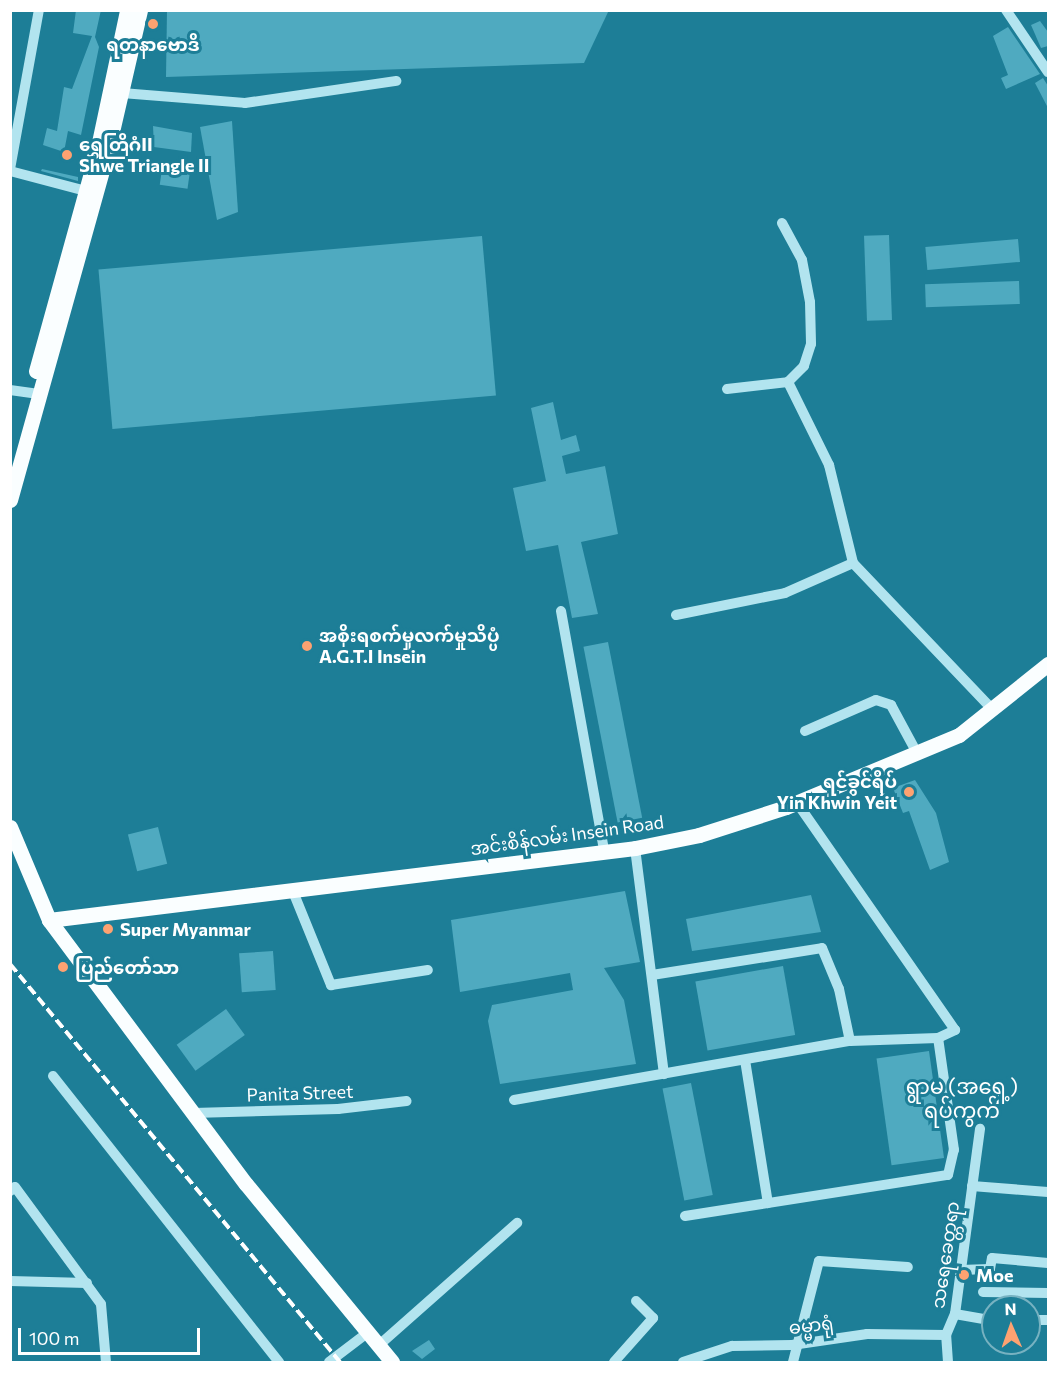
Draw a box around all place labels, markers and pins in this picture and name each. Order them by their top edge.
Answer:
marker: ရတနာဗောဒိ [146,17,160,31]
place label: ရတနာဗောဒိ [106,33,200,55]
place label: ရွှေတြိဂံII Shwe Triangle II [79,134,209,176]
marker: ရွှေတြိဂံII Shwe Triangle II [60,148,74,162]
place label: အစိုးရစက်မှုလက်မှုသိပ္ပံ A.G.T.I Insein [319,625,499,668]
marker: အစိုးရစက်မှုလက်မှုသိပ္ပံ A.G.T.I Insein [300,639,314,653]
place label: ရင်ခွင်ရိပ် Yin Khwin Yeit [777,771,897,814]
marker: ရင်ခွင်ရိပ် Yin Khwin Yeit [902,785,916,799]
place label: Super Myanmar [120,918,251,940]
marker: Super Myanmar [101,922,115,936]
place label: ပြည်တော်သာ [75,956,179,978]
marker: ပြည်တော်သာ [56,960,70,974]
place label: Moe [976,1264,1013,1286]
marker: Moe [957,1268,971,1282]

